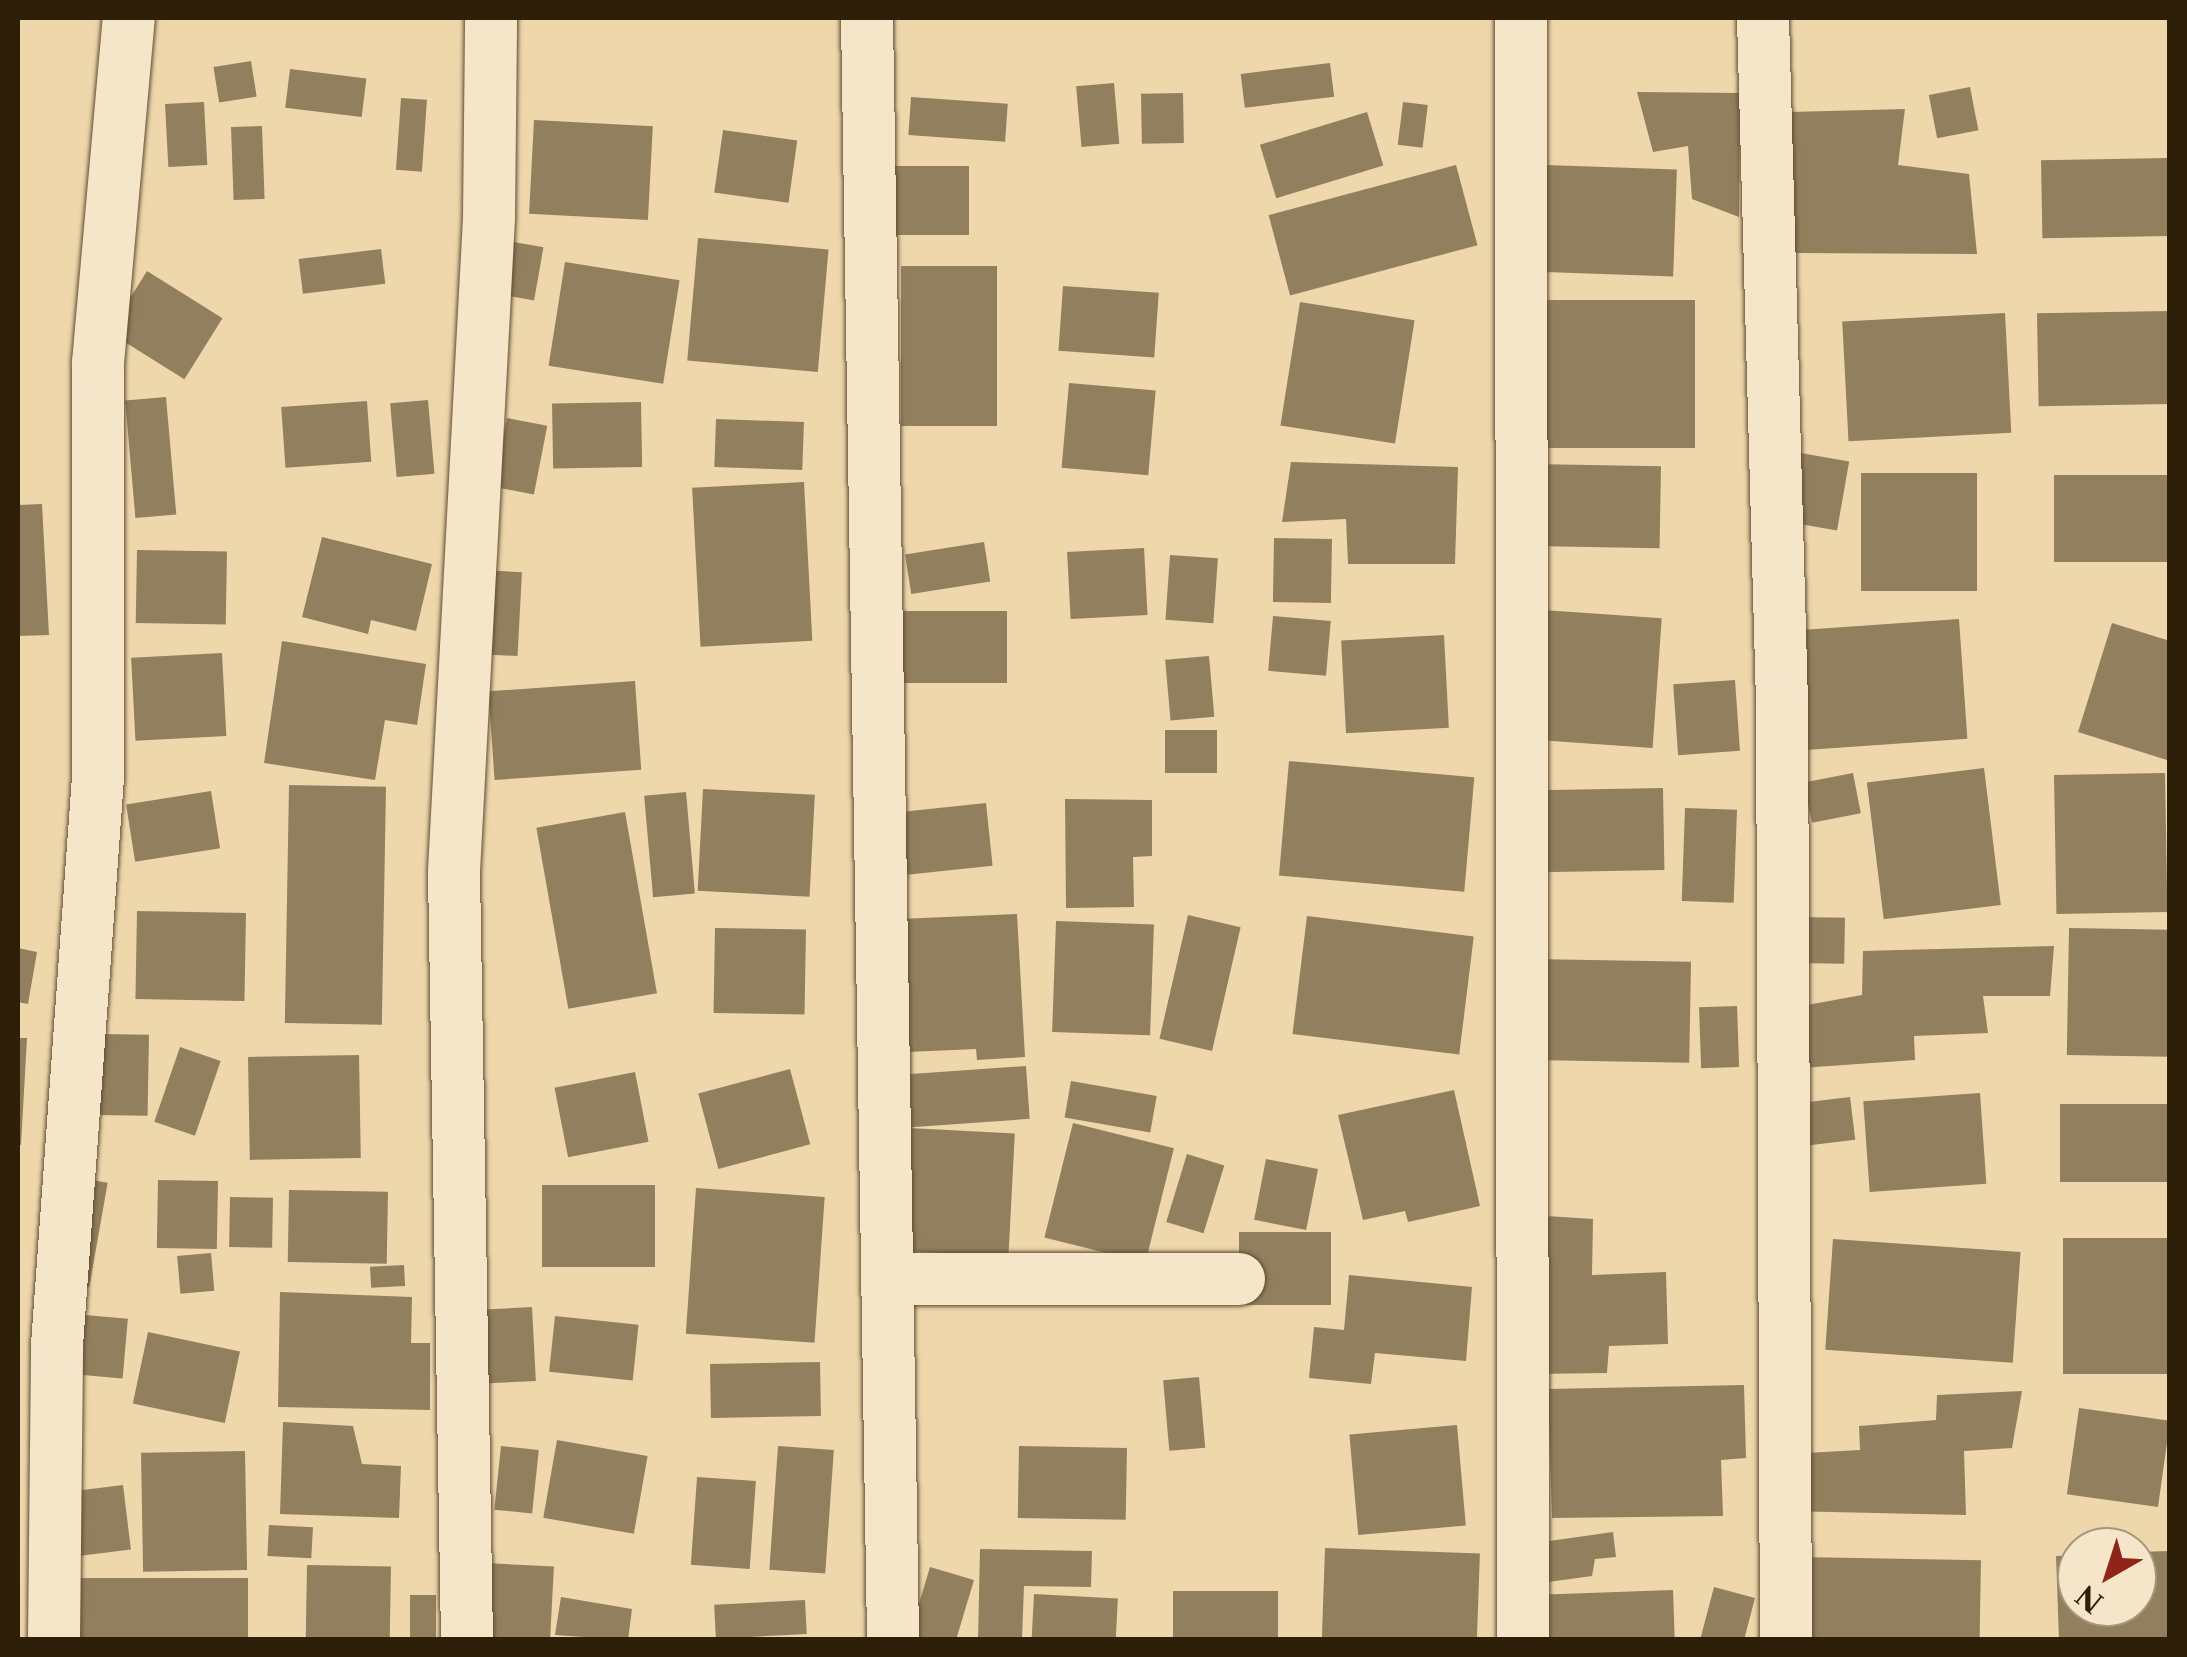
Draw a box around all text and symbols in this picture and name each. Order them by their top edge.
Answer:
north arrow [2057,1527,2157,1627]
text: N [2069,1578,2110,1620]

